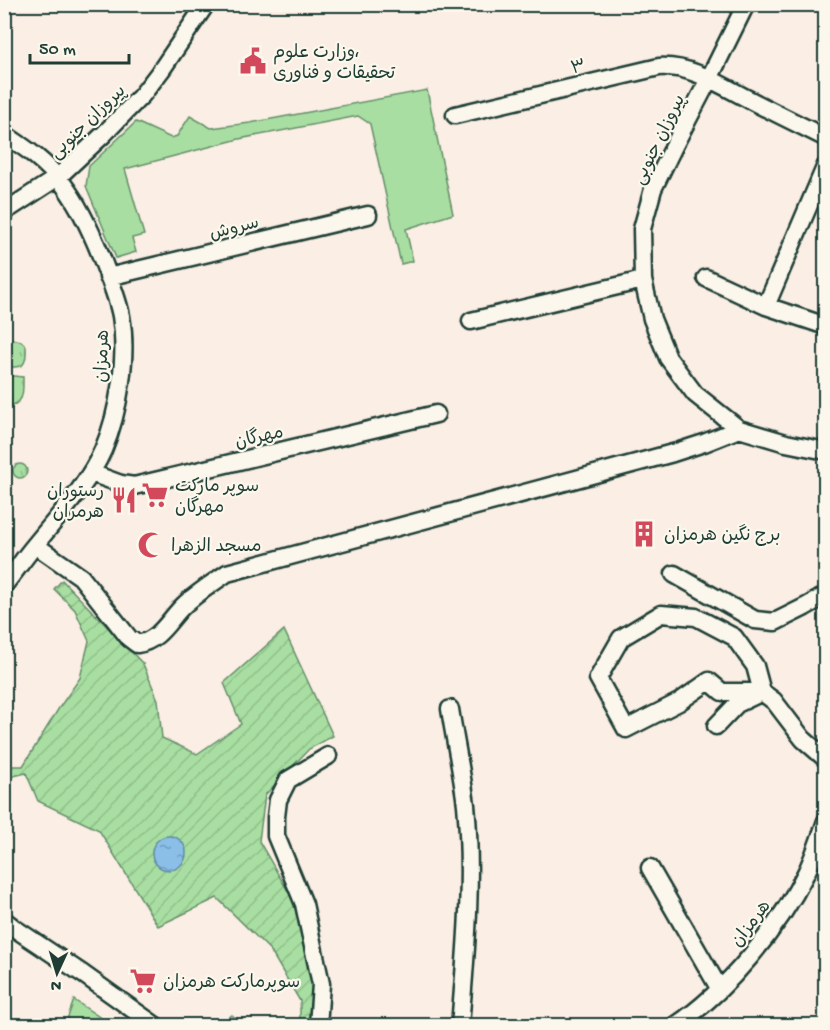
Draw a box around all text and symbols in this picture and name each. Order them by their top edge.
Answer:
scale bar [30,27,129,65]
text: 50 m [39,40,76,61]
place label: وزارت علوم، تحقیقات و فناوری [273,43,396,85]
public building icon: وزارت علوم، تحقیقات و فناوری [238,46,268,76]
street label: ۳ [569,57,588,80]
street label: پیروزان جنوبی [46,81,131,164]
street label: پیروزان جنوبی [629,92,691,189]
street label: سروش [208,213,261,246]
street label: هرمزان [92,329,115,383]
street label: مهرگان [233,421,286,454]
place label: سوپر مارکت مهرگان [175,477,259,519]
supermarket icon: سوپر مارکت مهرگان [140,480,170,510]
place label: رستوران هرمران [47,482,104,524]
restaurant icon: رستوران هرمران [109,485,139,515]
building icon: برج نگین هرمزان [629,519,659,549]
place label: برج نگین هرمزان [664,524,780,547]
mosque icon: مسجد الزهرا [136,530,166,560]
place label: مسجد الزهرا [171,537,262,558]
street label: هرمزان [728,897,776,952]
north arrow [27,943,87,1003]
supermarket icon: سوپرمارکت هرمزان [128,966,158,996]
place label: سوپرمارکت هرمزان [163,973,300,994]
text: N [50,975,62,994]

